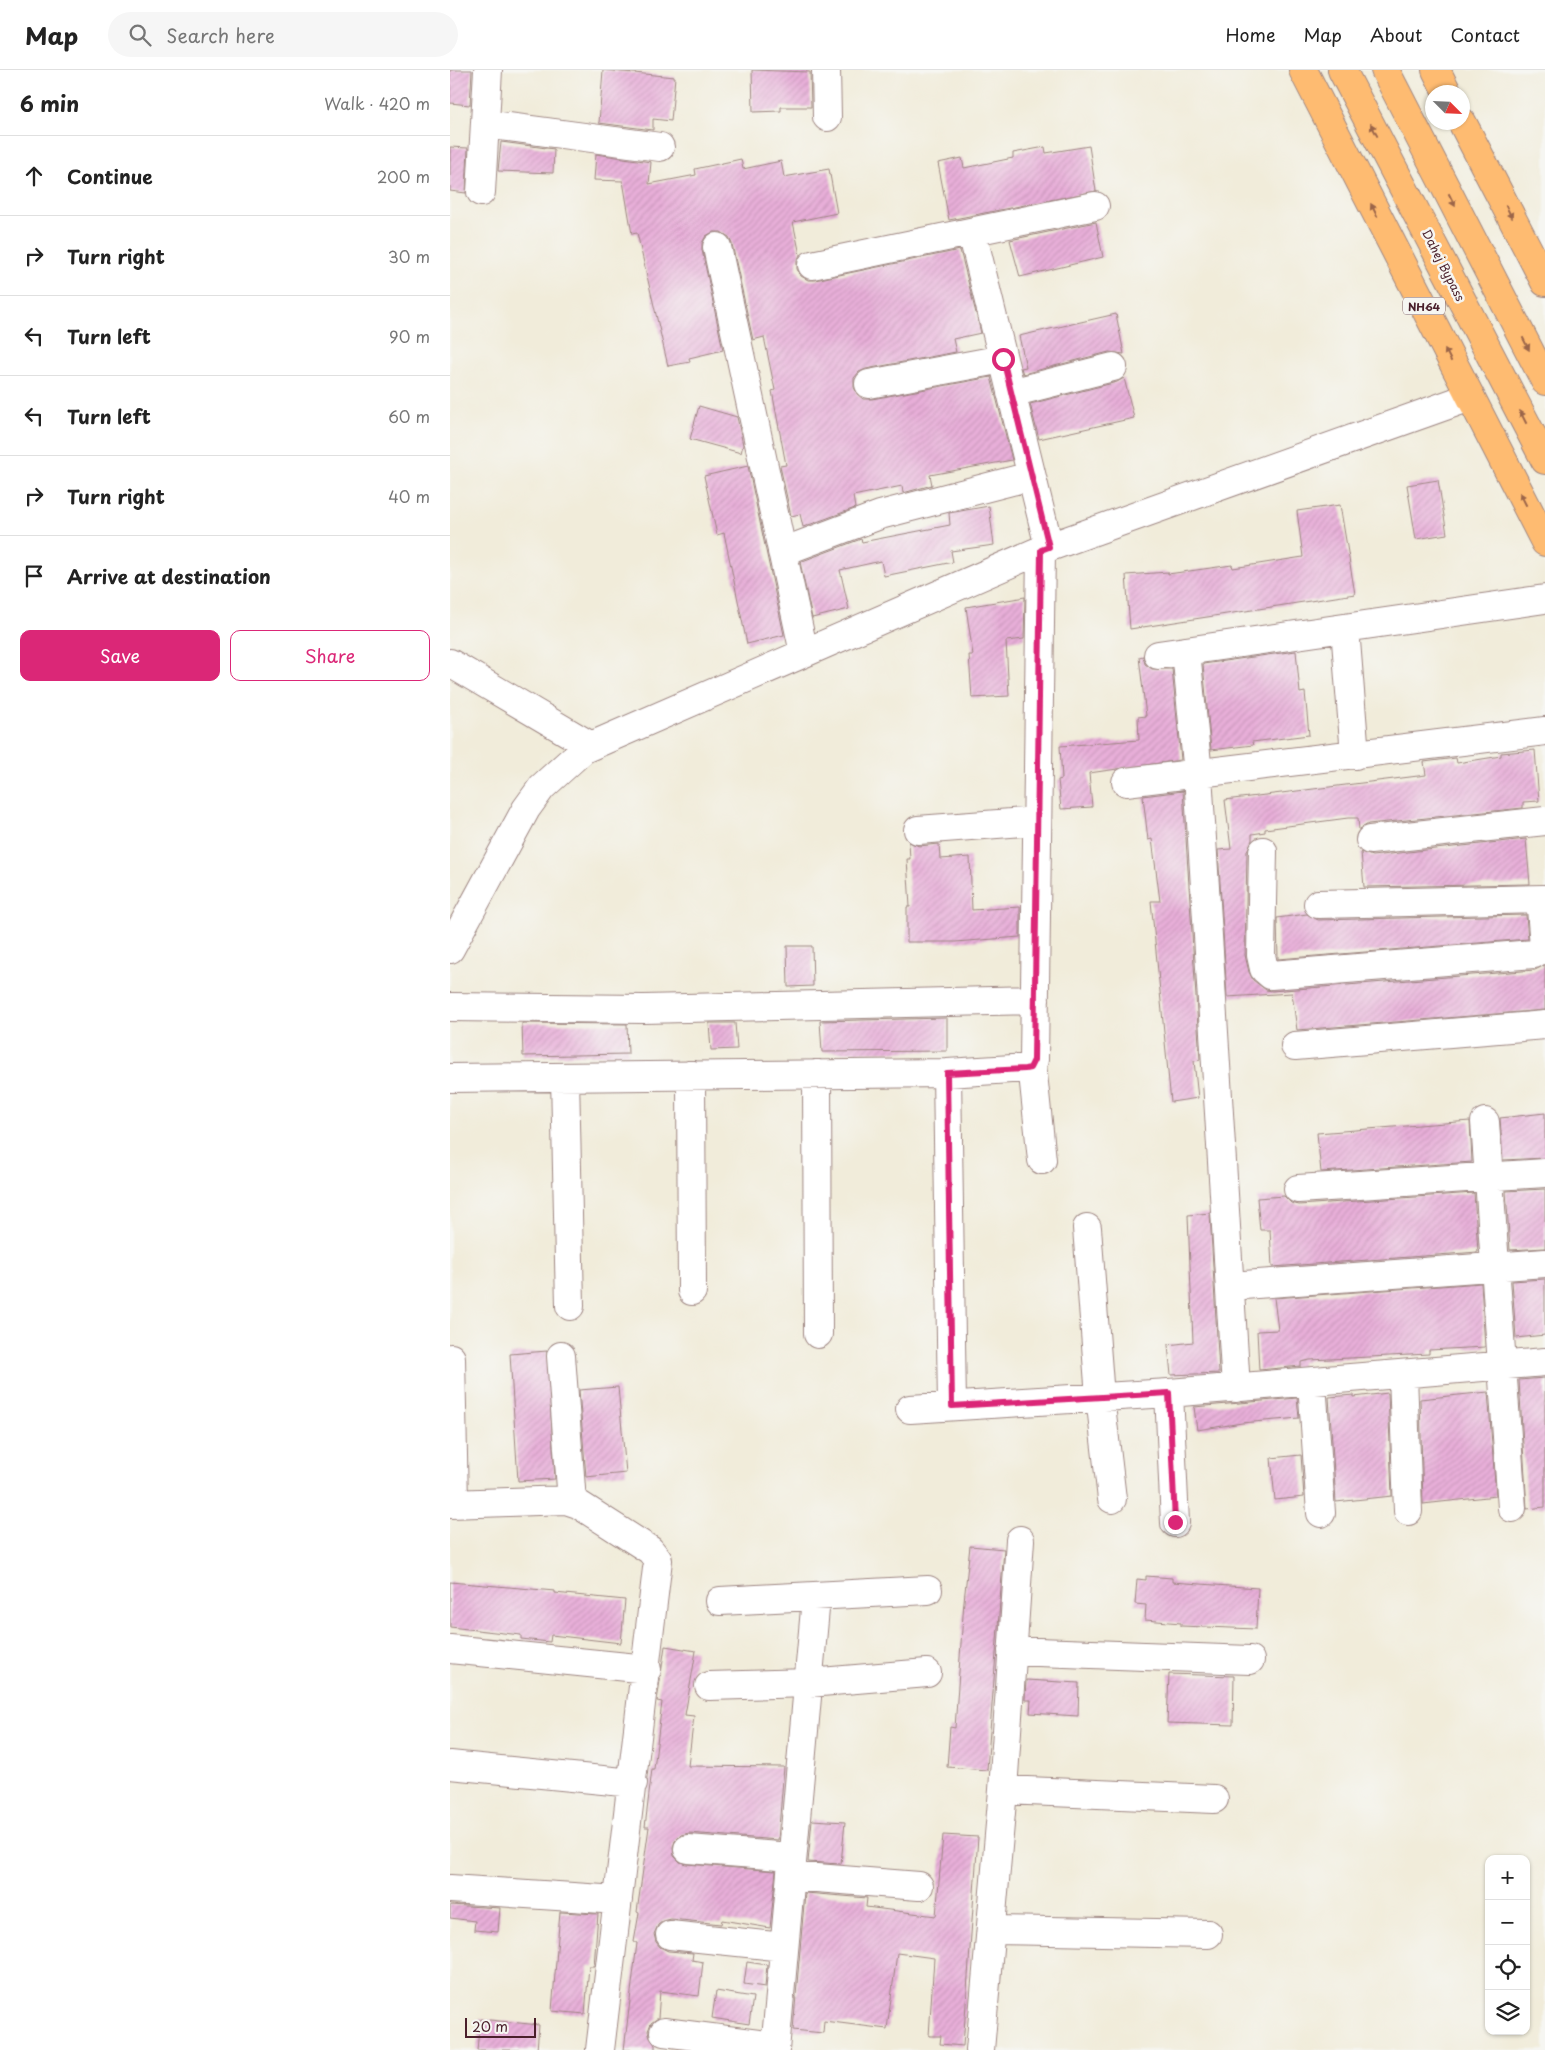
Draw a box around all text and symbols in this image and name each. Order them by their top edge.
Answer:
search box [108,12,458,57]
text: Map [25,17,78,53]
icon: search [126,21,154,49]
text: Search here [166,21,275,49]
text: Home [1225,21,1275,48]
text: Map [1303,21,1342,48]
text: About [1370,21,1422,48]
text: Contact [1450,21,1520,48]
north arrow [1425,85,1470,130]
text: 6 min [20,87,79,119]
text: Walk · 420 m [324,91,430,115]
one-way arrow [1370,123,1378,137]
icon: ahead [20,162,48,190]
text: Continue [67,162,153,190]
text: 200 m [377,164,430,188]
one-way arrow [1448,192,1456,207]
one-way arrow [1370,203,1378,217]
one-way arrow [1505,205,1513,219]
street label: Dahej Bypass [1418,226,1470,304]
icon: right [20,242,48,270]
text: Turn right [67,242,165,270]
text: 30 m [388,244,430,268]
road number: NH64 [1403,298,1445,315]
icon: left [20,322,48,350]
text: Turn left [67,322,151,350]
text: 90 m [389,324,430,348]
one-way arrow [1522,337,1530,351]
one-way arrow [1444,347,1452,362]
route start [992,348,1015,371]
icon: left [20,402,48,430]
text: Turn left [67,402,151,430]
text: 60 m [388,404,430,428]
one-way arrow [1519,410,1527,424]
icon: right [20,482,48,510]
text: Turn right [67,482,165,510]
text: 40 m [388,484,430,508]
one-way arrow [1519,492,1527,506]
icon: arrive [20,562,48,590]
text: Arrive at destination [67,562,271,590]
button: Save [20,630,220,681]
button: Share [230,630,430,681]
route end [1164,1511,1187,1534]
map controls [1485,1855,1530,2035]
button: + [1485,1855,1530,1900]
button: − [1485,1900,1530,1945]
button: locate [1485,1945,1530,1990]
button: layers [1485,1990,1530,2035]
scale bar [465,2015,536,2038]
text: 20 m [472,2016,508,2037]

